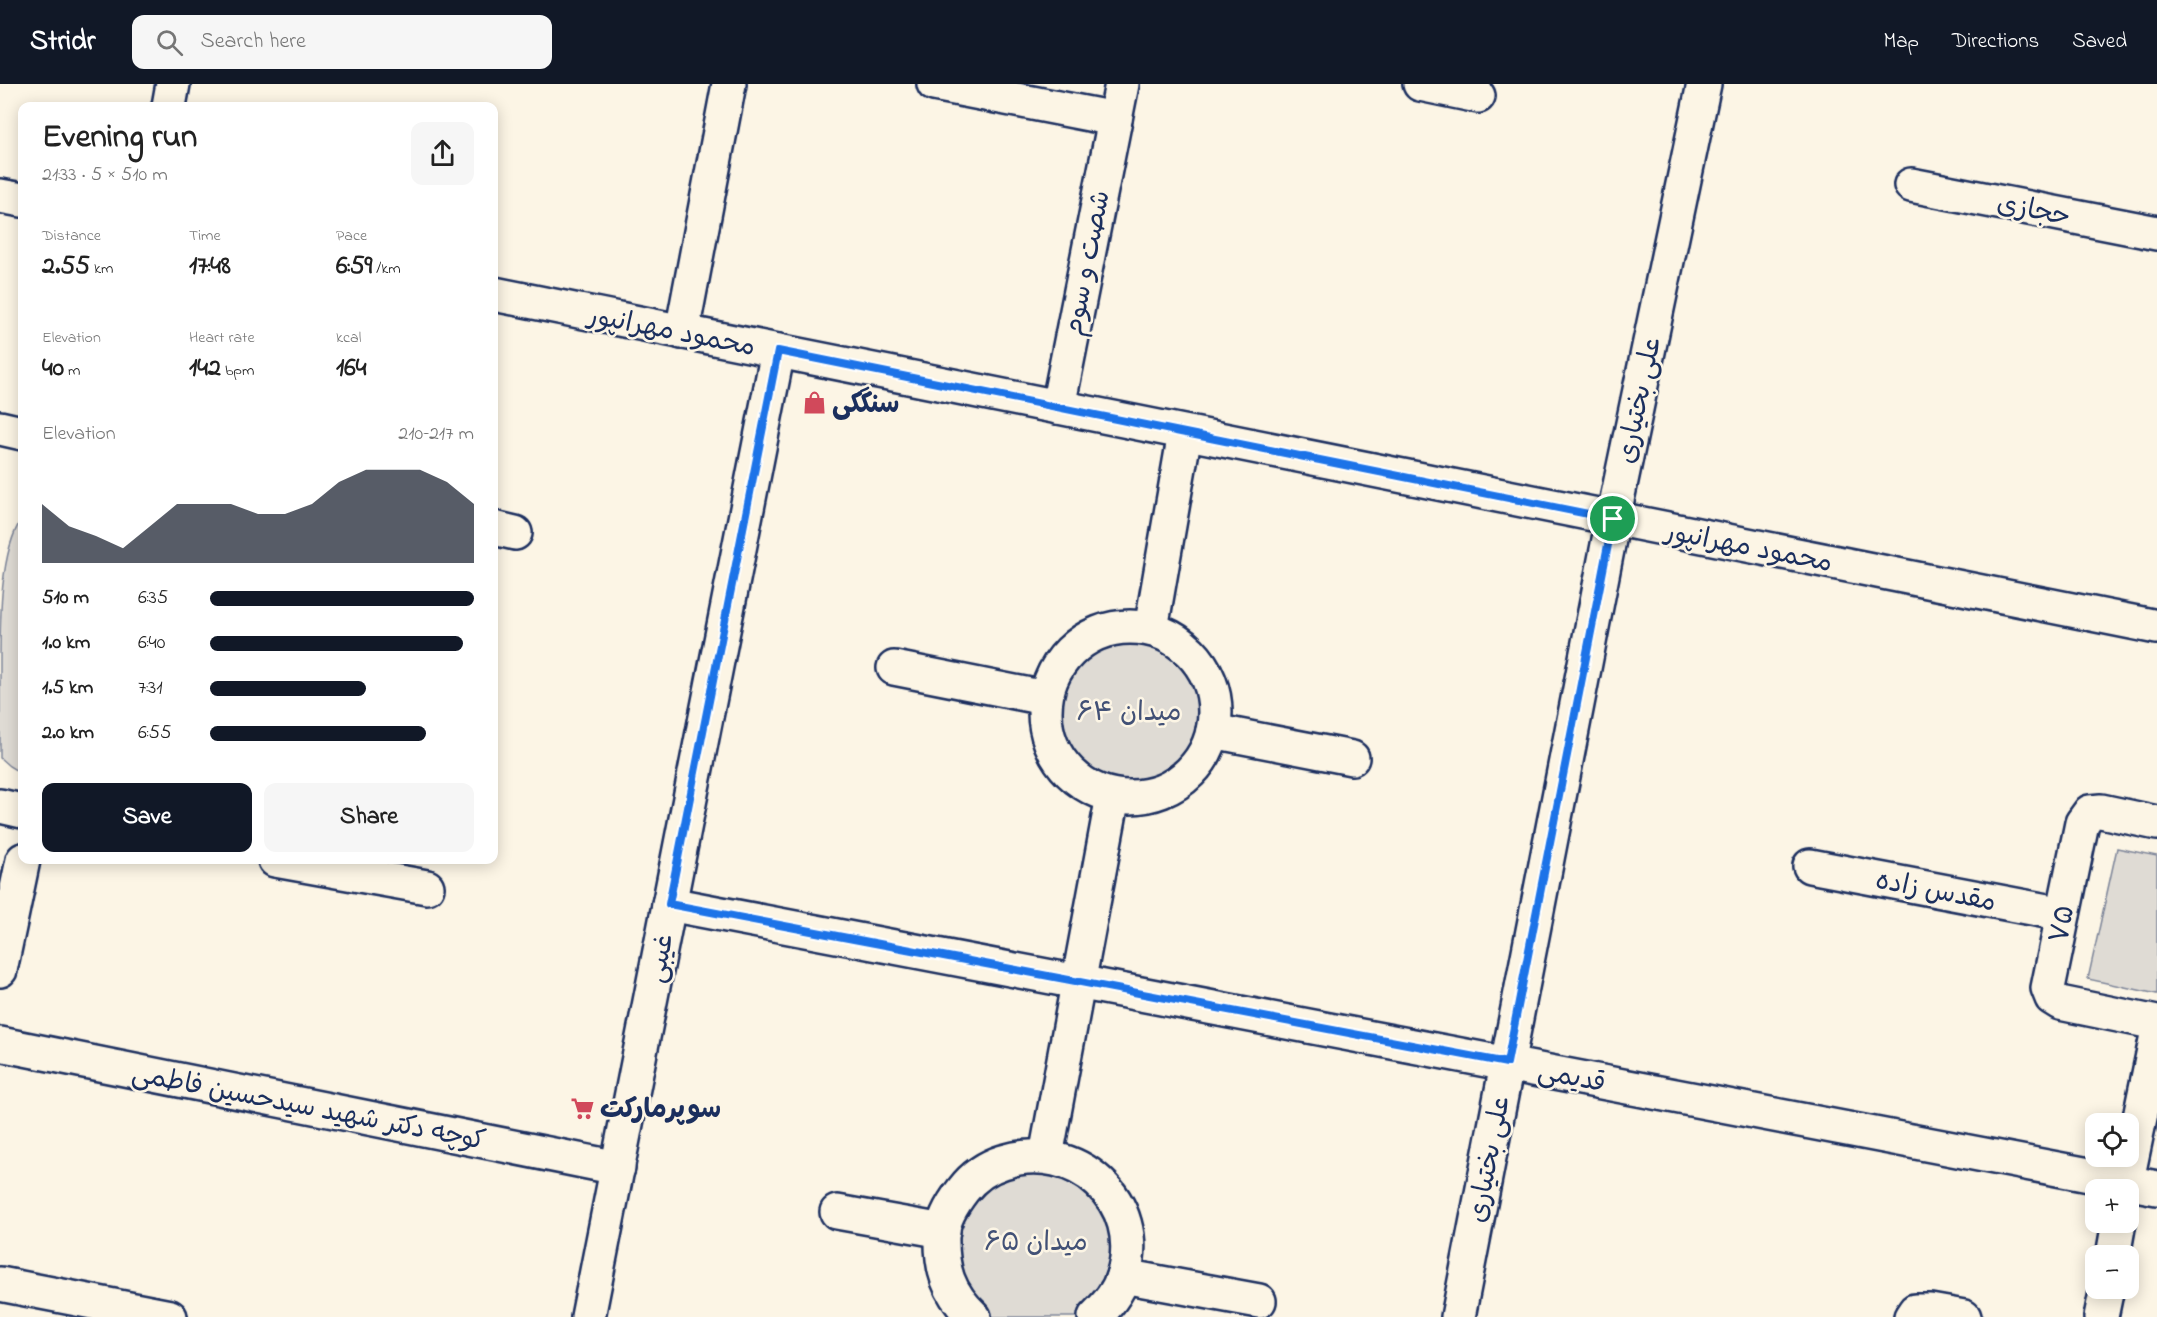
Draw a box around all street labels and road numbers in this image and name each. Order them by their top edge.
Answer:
street label: حجازی [1993,185,2074,238]
street label: شصت و سوم [1055,187,1122,340]
street label: محمود مهرانپور [583,297,759,368]
street label: علی بختیاری [1608,334,1673,467]
street label: محمود مهرانپور [1660,513,1836,584]
street label: مقدس زاده [1872,862,1999,923]
street label: ۷۵ [2041,902,2086,947]
street label: غیبی [638,930,685,987]
street label: قدیمی [1534,1053,1609,1104]
street label: کوچه دکتر شهید سیدحسین فاطمی [128,1055,489,1162]
street label: علی بختیاری [1459,1093,1522,1226]

